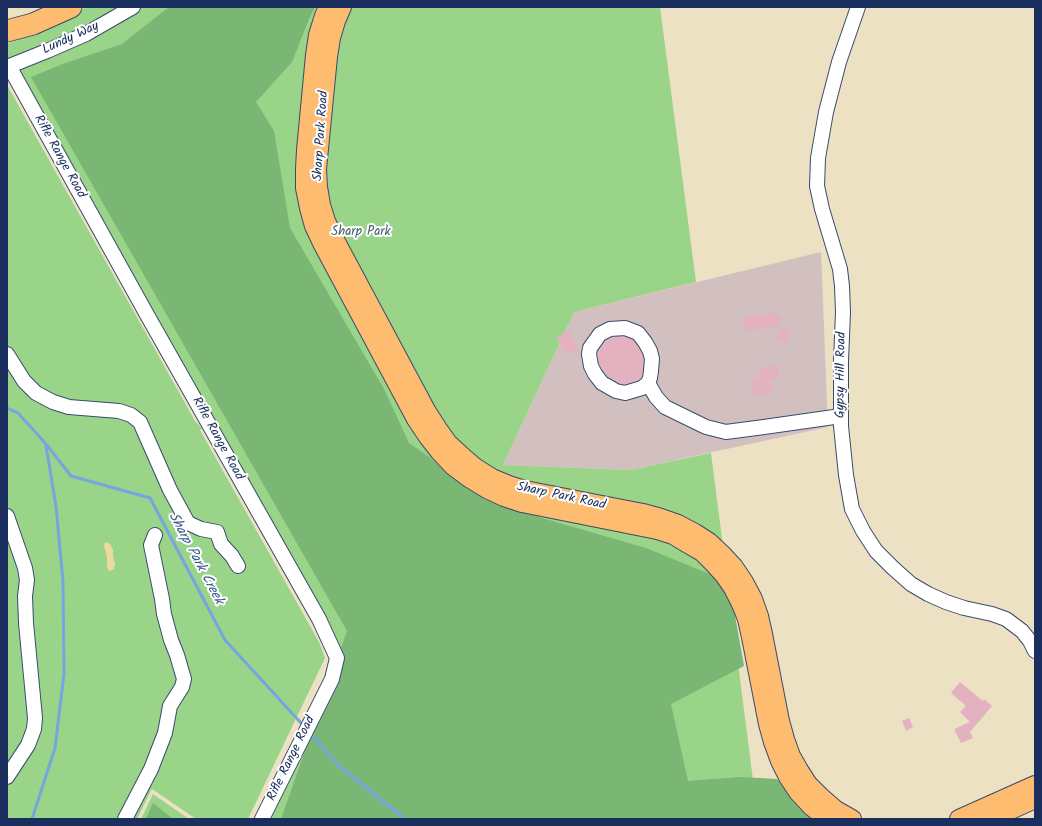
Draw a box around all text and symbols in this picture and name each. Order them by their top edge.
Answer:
street label: Lundy Way [40,19,102,59]
street label: Sharp Park Road [311,90,333,182]
street label: Rifle Range Road [30,113,88,201]
park label: Sharp Park [331,225,391,241]
street label: Gypsy Hill Road [833,332,851,418]
street label: Rifle Range Road [188,395,246,483]
street label: Sharp Park Road [515,480,607,514]
water label: Sharp Park Creek [164,510,226,608]
street label: Rifle Range Road [265,714,319,804]

